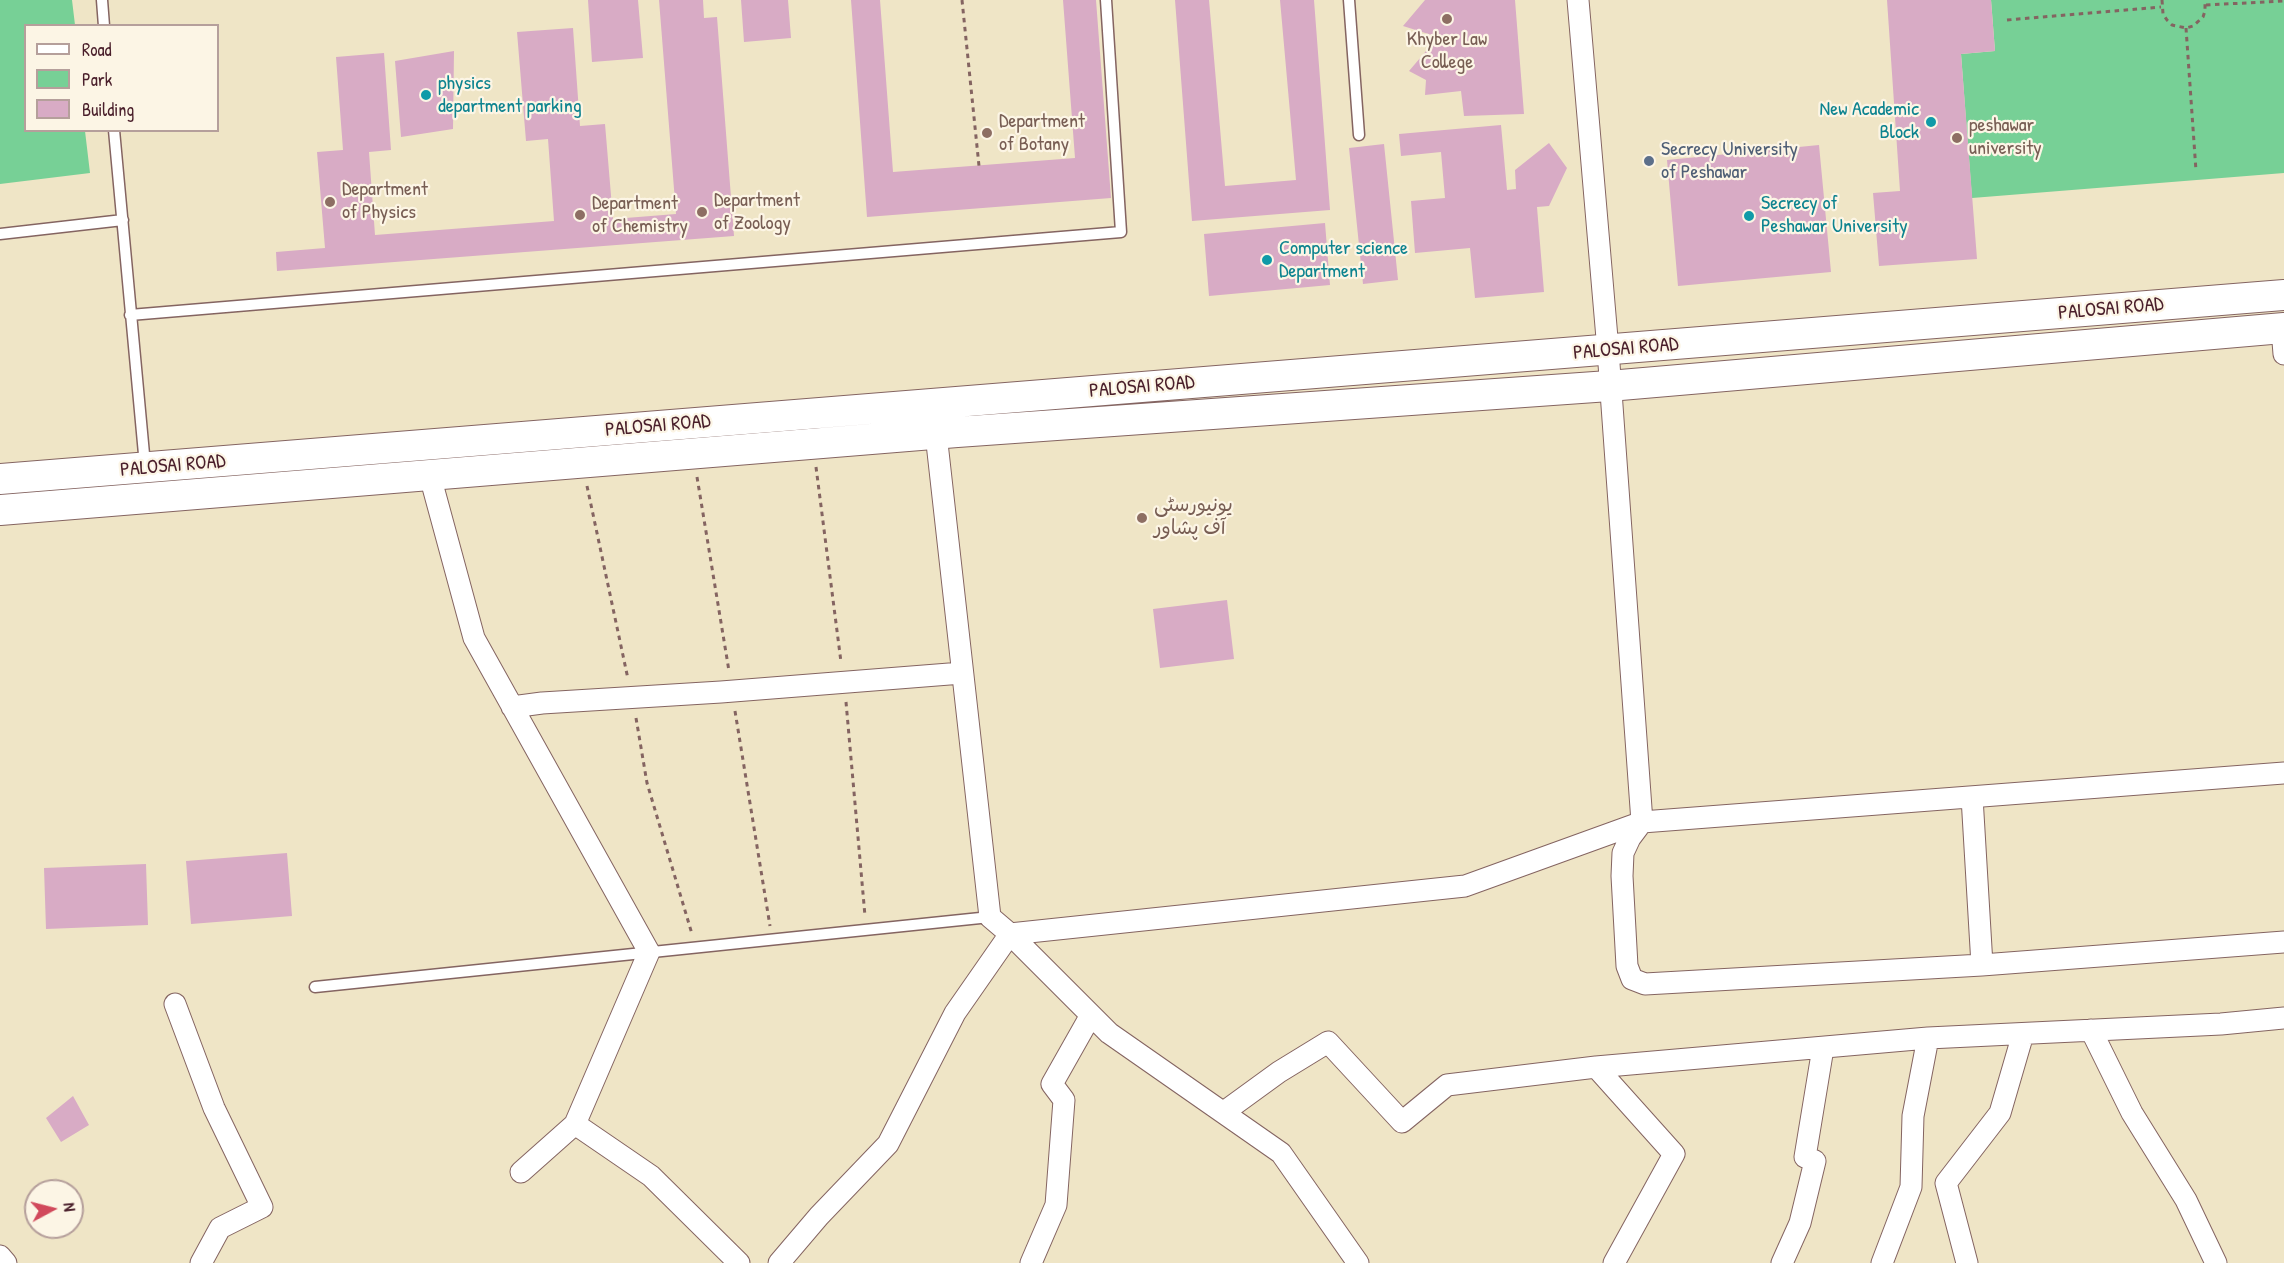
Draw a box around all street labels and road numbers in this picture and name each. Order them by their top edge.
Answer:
street label: PALOSAI ROAD [2057,292,2165,326]
street label: PALOSAI ROAD [1572,332,1680,366]
street label: PALOSAI ROAD [1088,370,1196,404]
street label: PALOSAI ROAD [604,409,712,443]
street label: PALOSAI ROAD [119,449,227,483]

